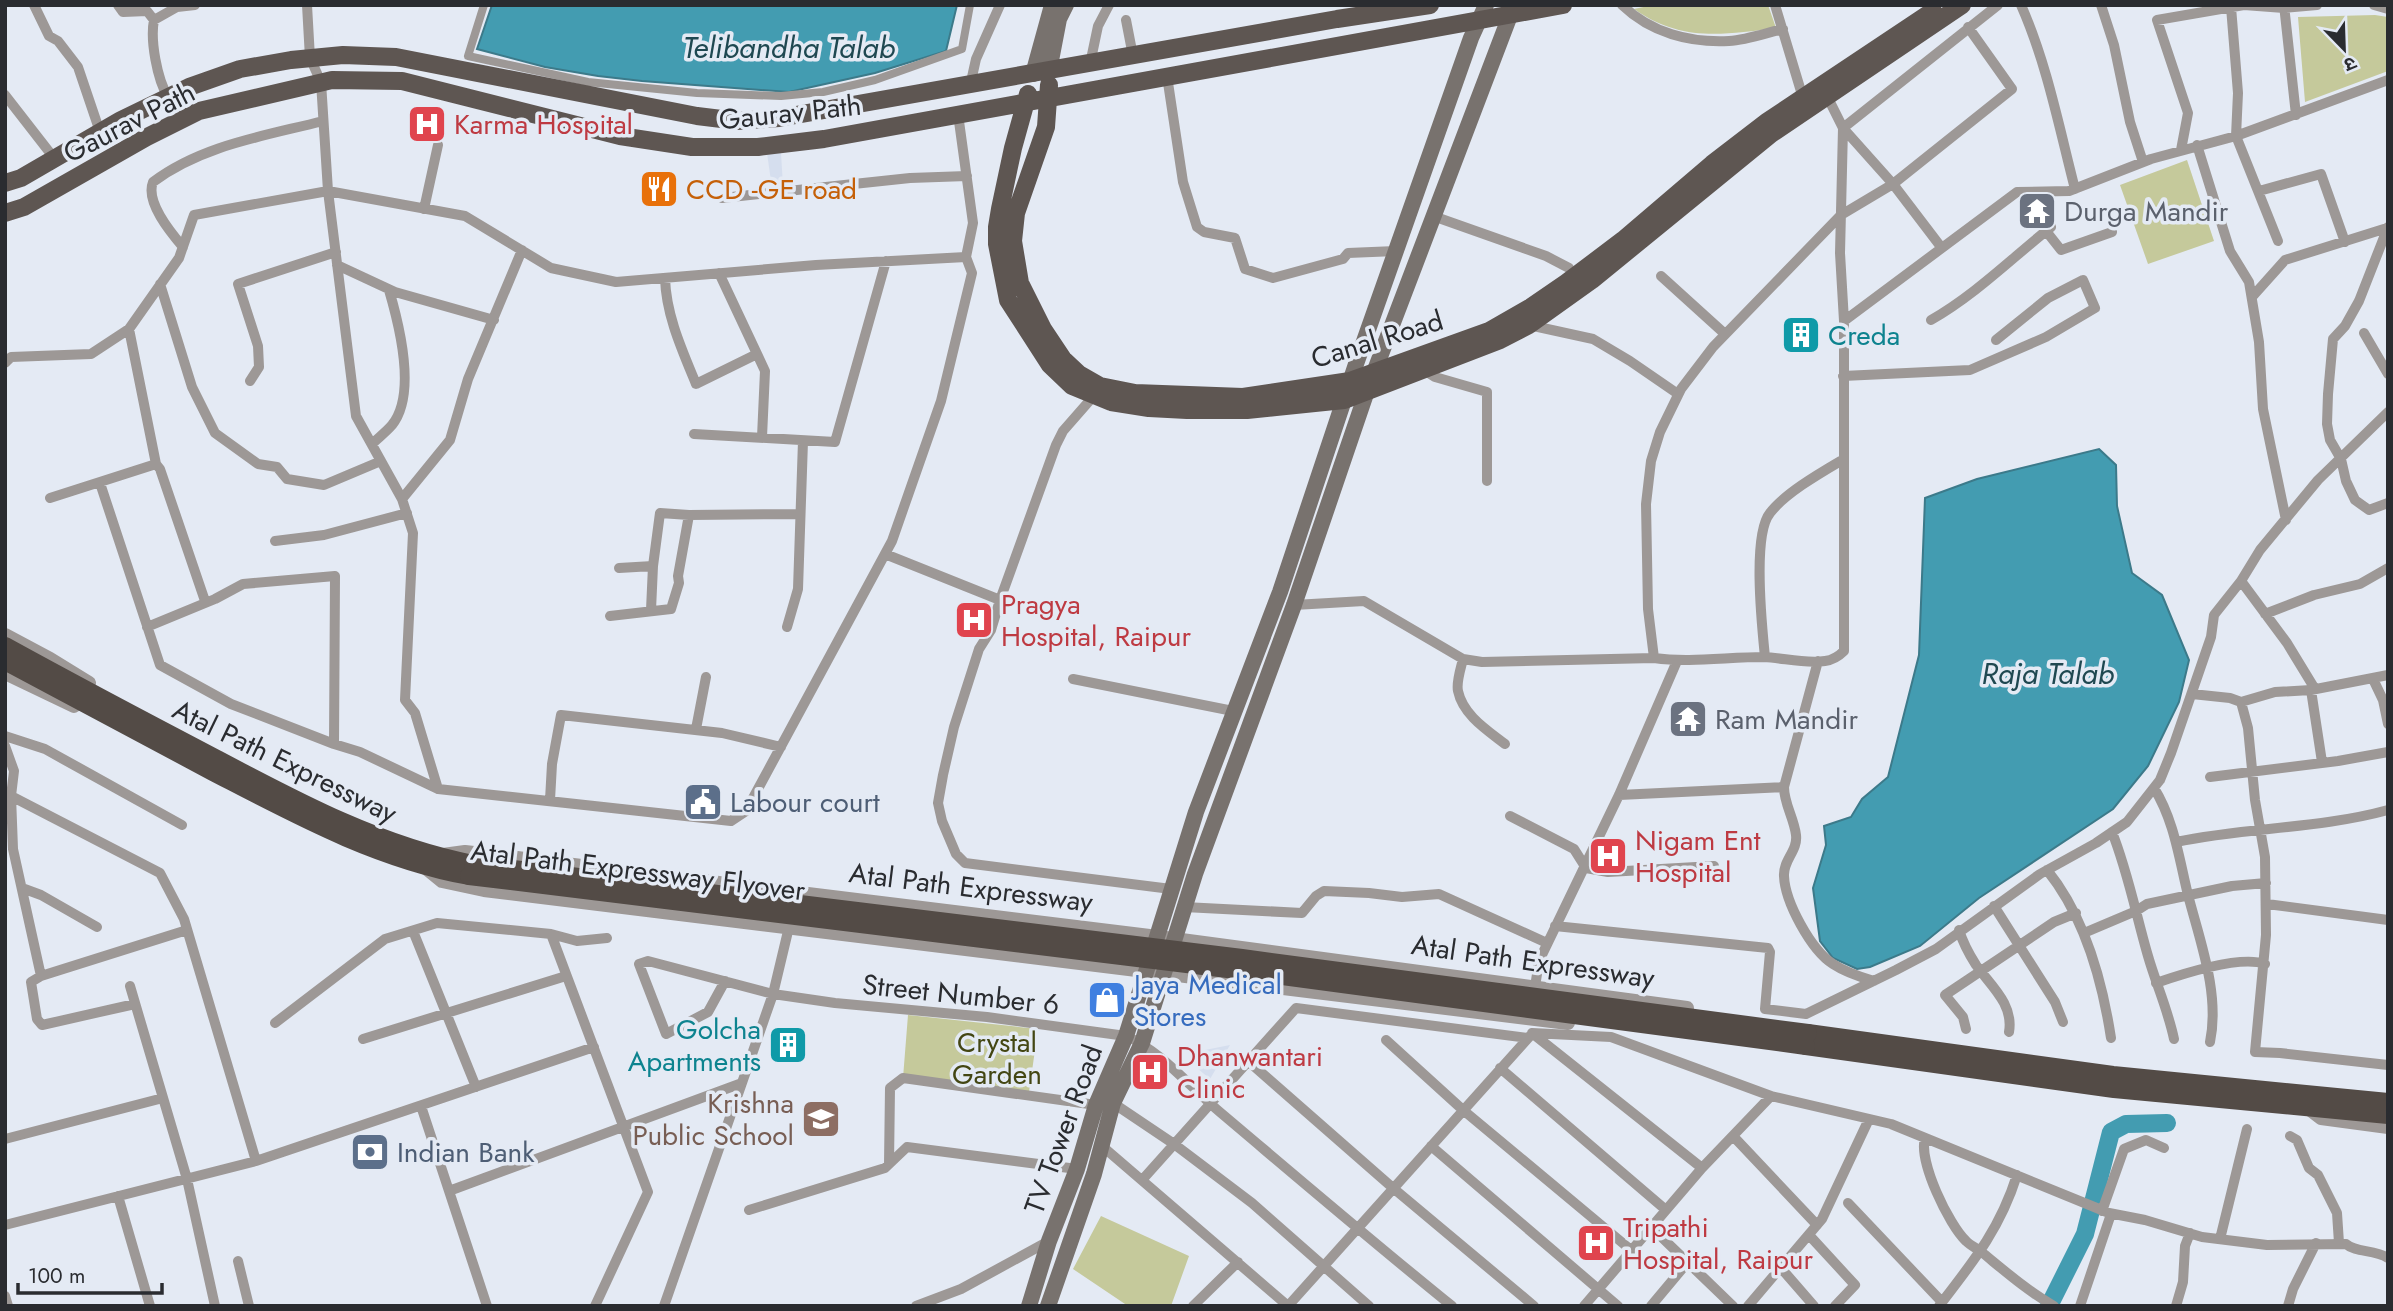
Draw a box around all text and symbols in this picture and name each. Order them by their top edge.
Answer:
north arrow [2309,14,2379,84]
water label: Telibandha Talab [683,26,896,69]
text: उ [2339,50,2361,79]
street label: Gaurav Path [56,72,202,173]
street label: Gaurav Path [717,85,863,140]
hospital icon: Karma Hospital [406,103,448,145]
place label: Karma Hospital [454,104,633,145]
restaurant icon: CCD -GE road [638,168,680,210]
place label: CCD -GE road [686,169,857,210]
temple icon: Durga Mandir [2016,190,2058,232]
place label: Durga Mandir [2064,191,2229,232]
street label: Canal Road [1306,300,1448,379]
building icon: Creda [1780,314,1822,356]
place label: Creda [1828,315,1900,356]
place label: Pragya Hospital, Raipur [1001,584,1192,657]
hospital icon: Pragya Hospital, Raipur [953,599,995,641]
water label: Raja Talab [1982,652,2115,695]
street label: Atal Path Expressway [166,689,405,834]
temple icon: Ram Mandir [1667,698,1709,740]
place label: Ram Mandir [1715,699,1858,740]
public building icon: Labour court [682,781,724,823]
place label: Labour court [730,782,880,823]
place label: Nigam Ent Hospital [1635,820,1761,893]
street label: Atal Path Expressway Flyover [468,830,808,911]
hospital icon: Nigam Ent Hospital [1587,835,1629,877]
street label: Atal Path Expressway [847,852,1096,923]
street label: Atal Path Expressway [1409,924,1658,999]
street label: Street Number 6 [860,964,1062,1025]
place label: Jaya Medical Stores [1130,964,1282,1037]
shop icon: Jaya Medical Stores [1086,979,1128,1021]
place label: Golcha Apartments [628,1009,761,1082]
park label: Crystal Garden [952,1022,1042,1095]
building icon: Golcha Apartments [767,1024,809,1066]
place label: Dhanwantari Clinic [1177,1036,1323,1109]
street label: TV Tower Road [1014,1039,1113,1219]
hospital icon: Dhanwantari Clinic [1129,1051,1171,1093]
place label: Krishna Public School [633,1083,794,1156]
school or university icon: Krishna Public School [800,1098,842,1140]
bank icon: Indian Bank [349,1131,391,1173]
place label: Indian Bank [397,1132,535,1173]
place label: Tripathi Hospital, Raipur [1623,1207,1814,1280]
hospital icon: Tripathi Hospital, Raipur [1575,1222,1617,1264]
scale bar [18,1252,161,1296]
text: 100 m [28,1261,85,1291]

